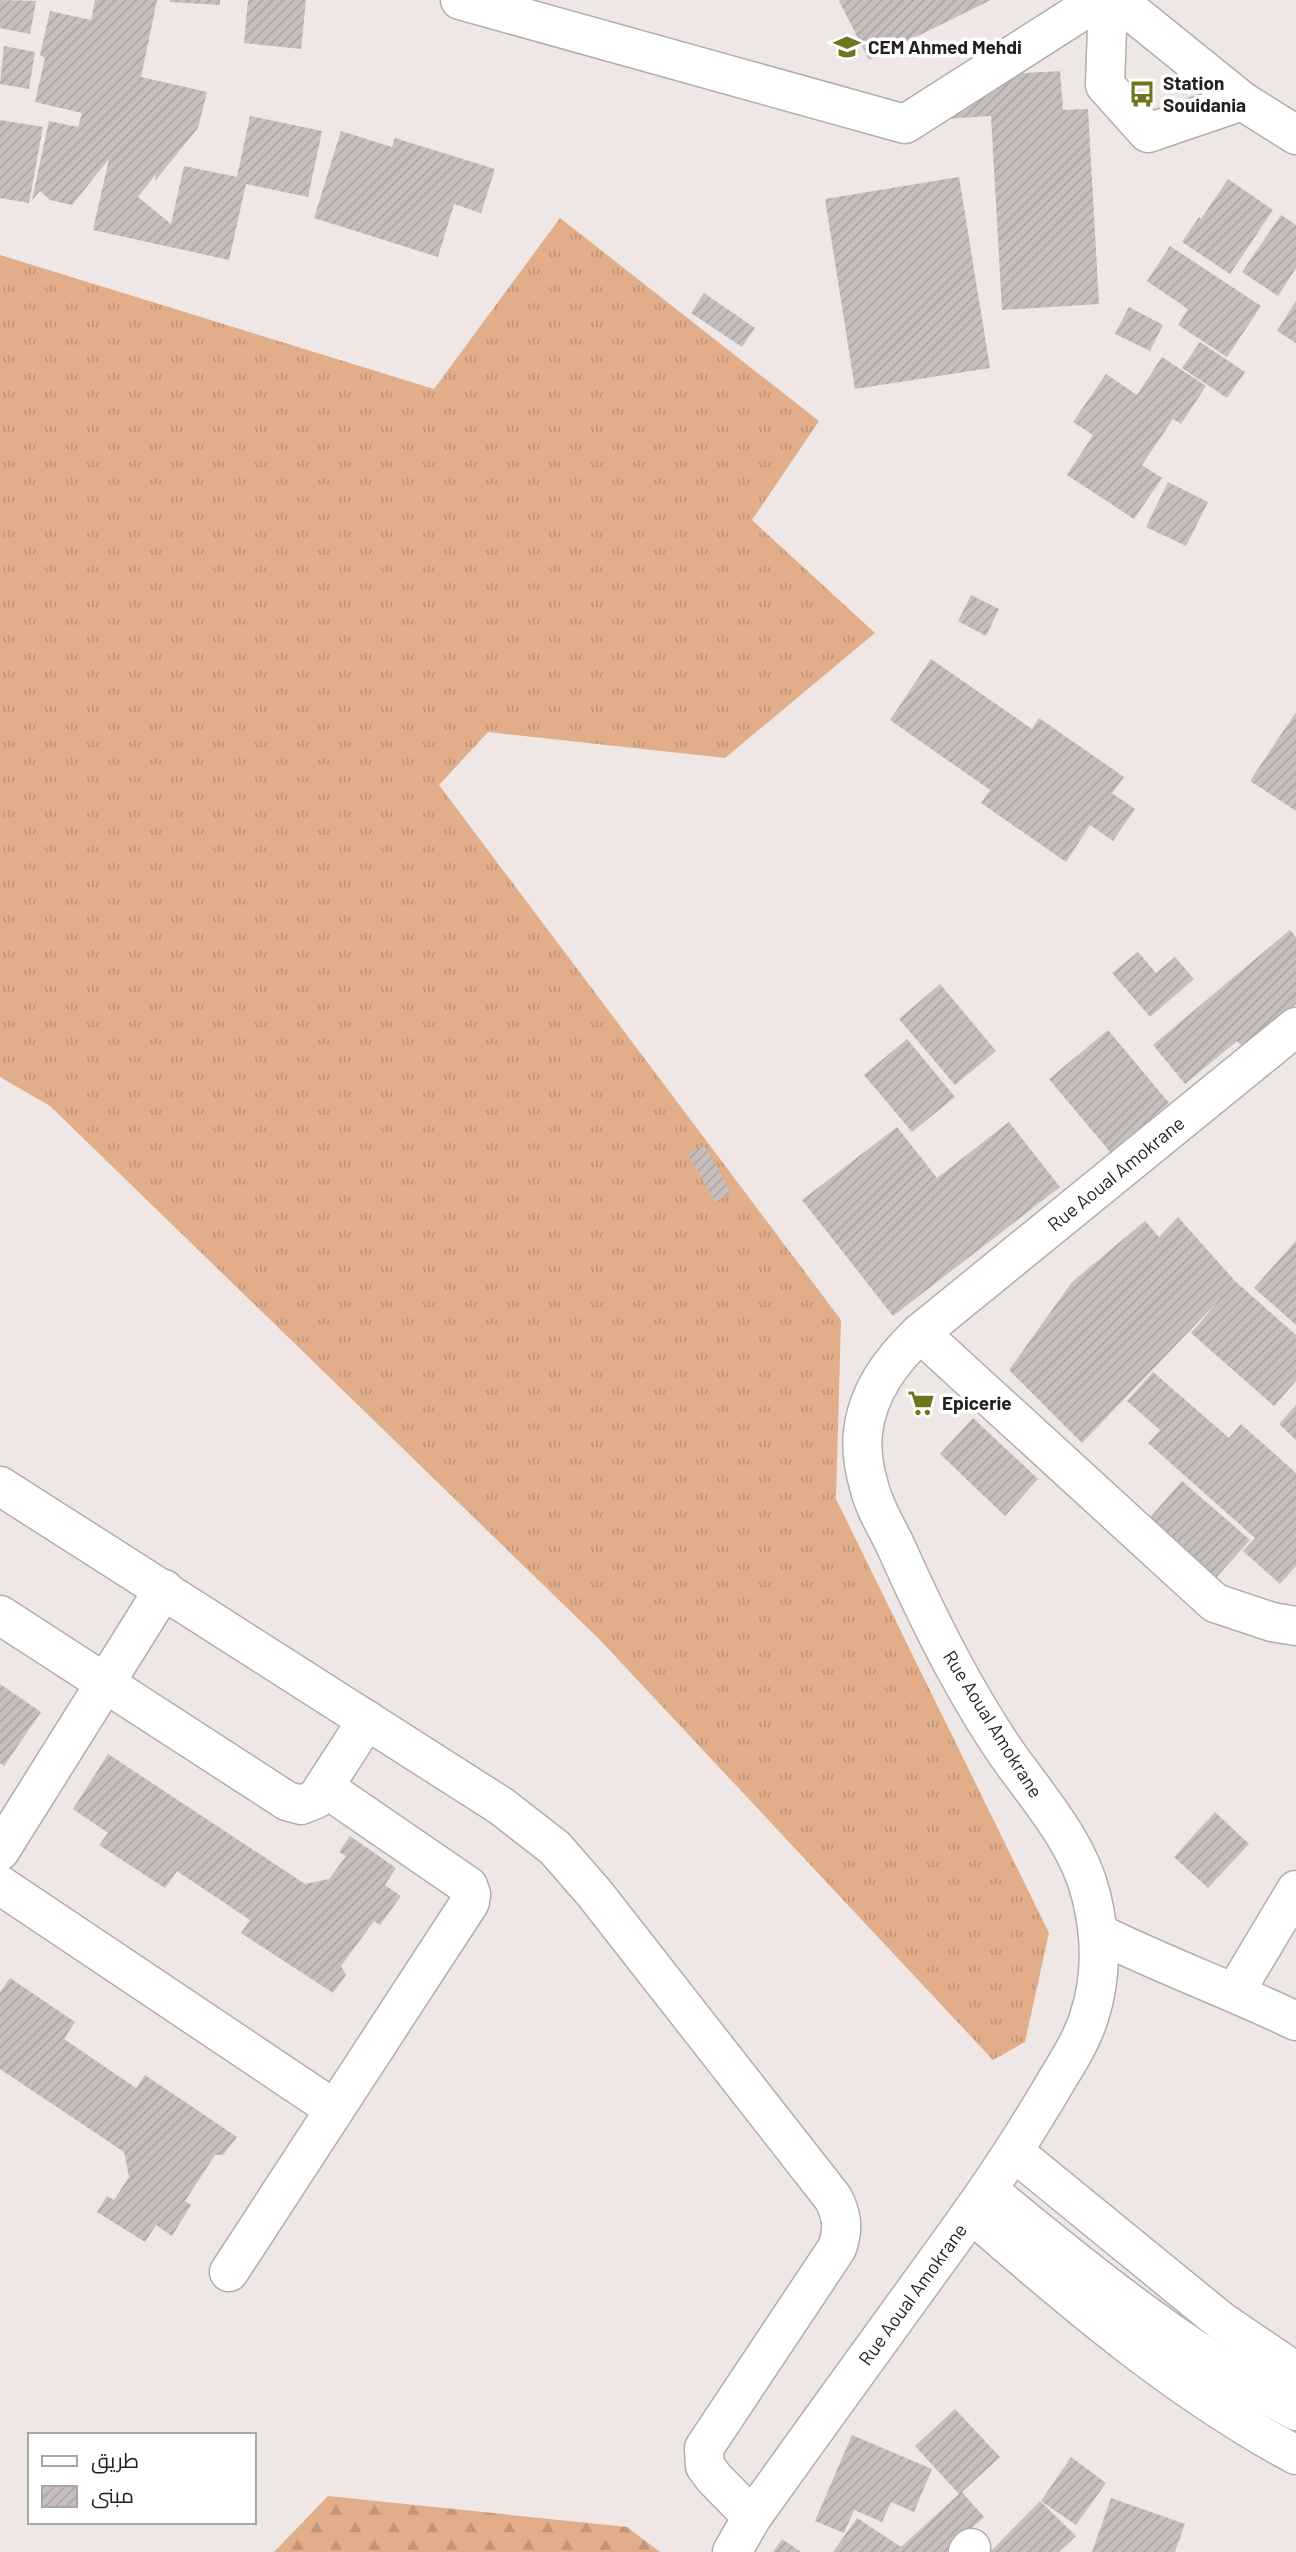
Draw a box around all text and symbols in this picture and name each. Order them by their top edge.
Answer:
school or university icon: CEM Ahmed Mehdi [832,32,862,62]
place label: CEM Ahmed Mehdi [868,35,1022,58]
place label: Station Souidania [1163,71,1246,116]
bus stop icon: Station Souidania [1127,79,1157,109]
street label: Rue Aoual Amokrane [1043,1111,1189,1236]
supermarket icon: Epicerie [906,1388,936,1418]
place label: Epicerie [942,1391,1012,1414]
street label: Rue Aoual Amokrane [939,1646,1048,1802]
street label: Rue Aoual Amokrane [853,2219,971,2369]
legend [28,2433,256,2524]
text: طريق [91,2447,139,2474]
text: مبنى [91,2482,134,2509]

